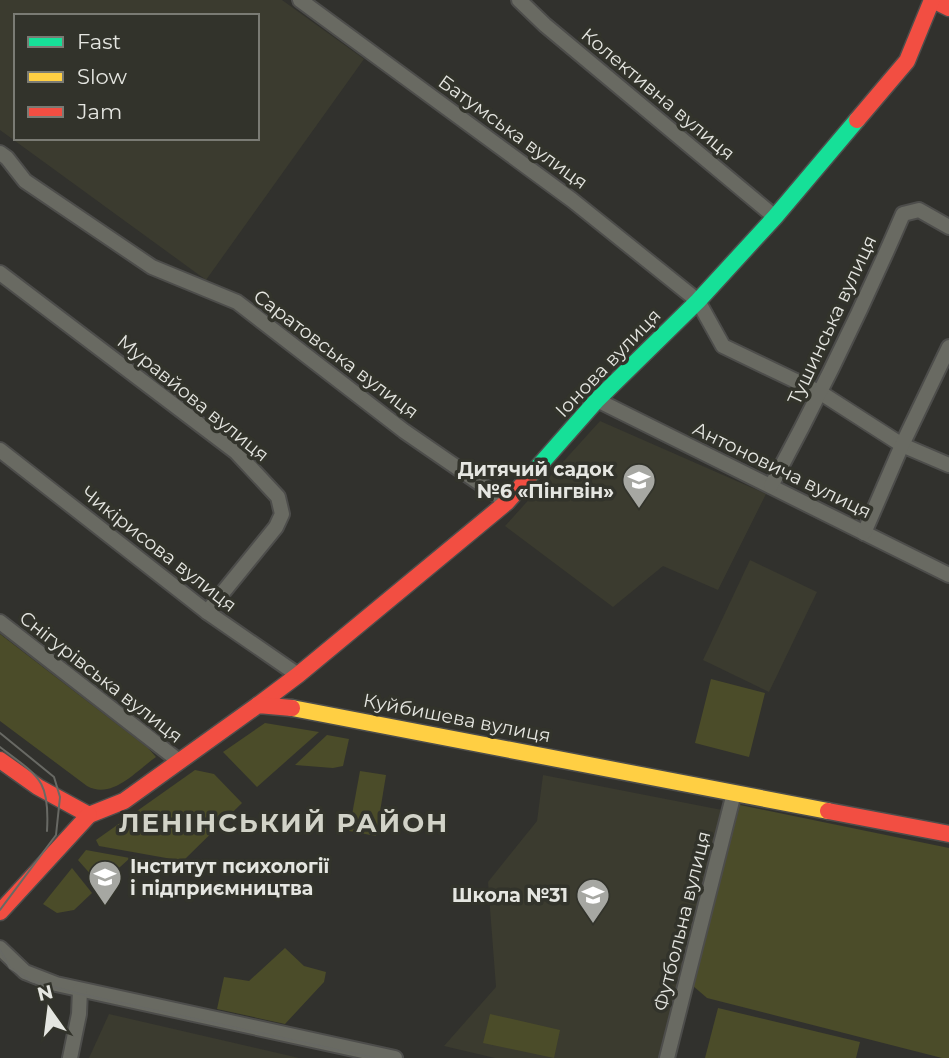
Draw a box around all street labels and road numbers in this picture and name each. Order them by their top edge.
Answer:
street label: Колективна вулиця [577,23,739,165]
street label: Батумська вулиця [434,70,592,194]
street label: Тушинська вулиця [783,232,881,408]
street label: Саратовська вулиця [249,285,423,423]
street label: Іонова вулиця [550,304,666,422]
street label: Муравйова вулиця [112,330,274,466]
street label: Антоновича вулиця [689,417,875,523]
street label: Чикірисова вулиця [77,481,241,617]
street label: Снігурівська вулиця [15,606,187,748]
street label: Куйбишева вулиця [361,689,553,747]
street label: Футбольна вулиця [649,829,715,1013]

